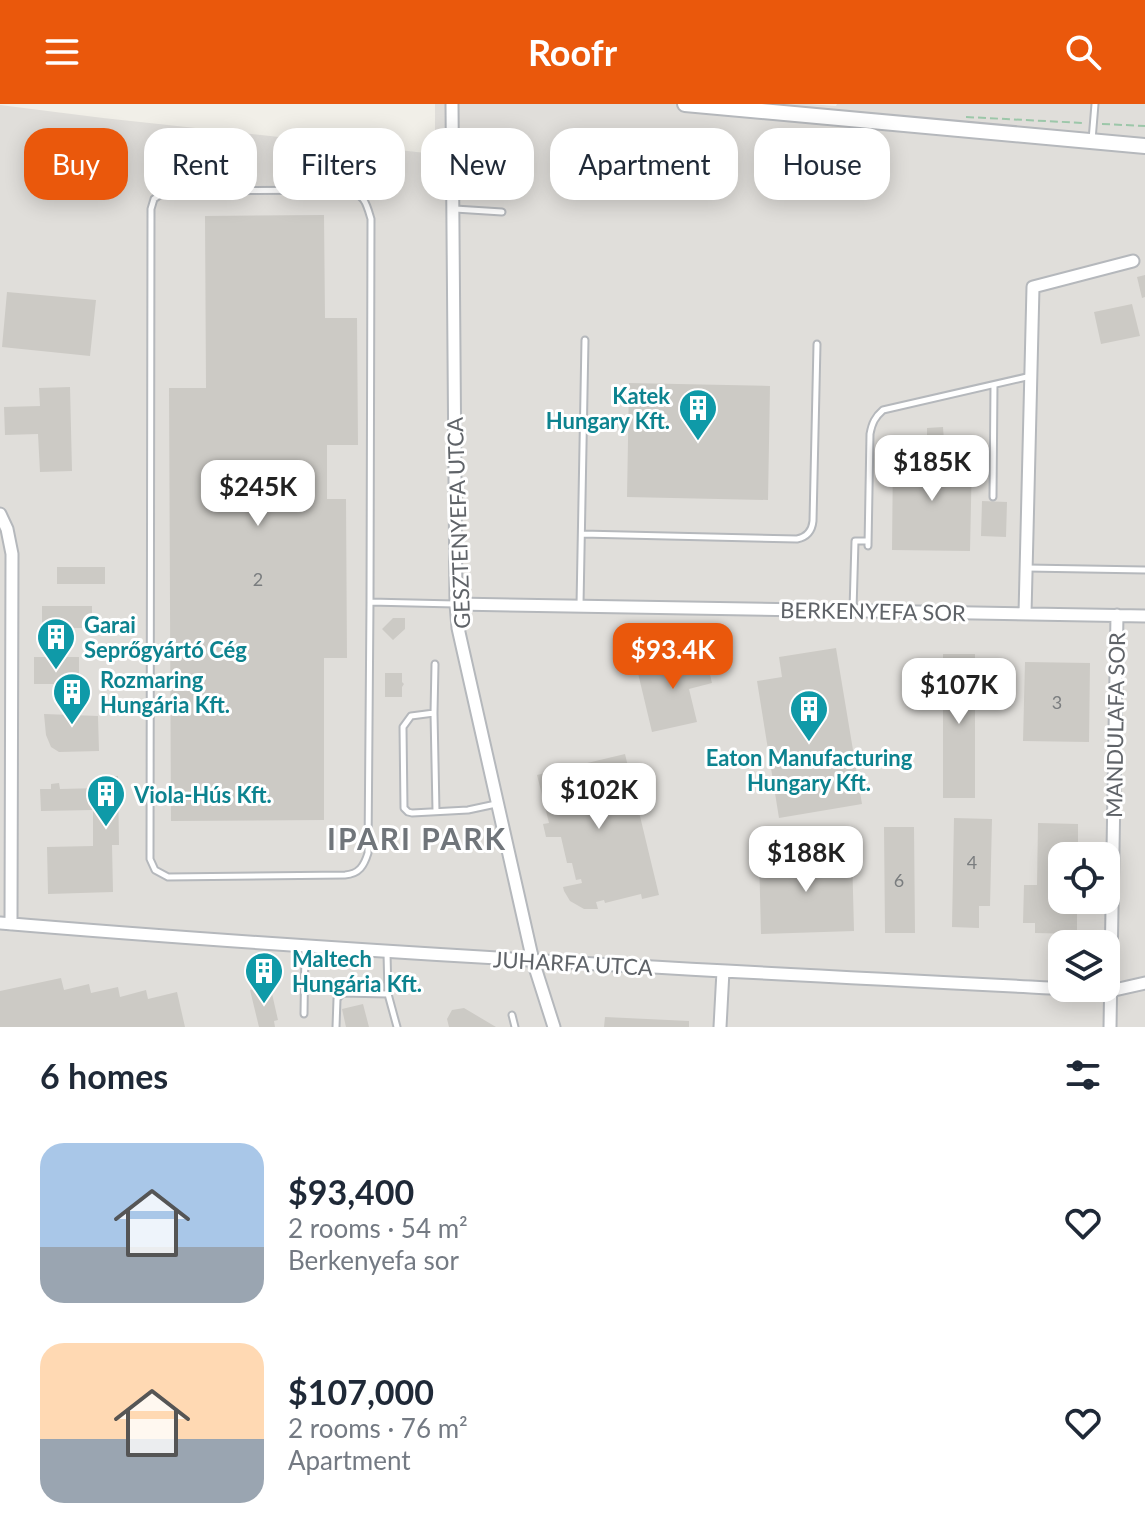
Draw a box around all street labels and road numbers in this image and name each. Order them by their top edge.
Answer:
street label: GESZTENYEFA UTCA [441,417,475,629]
street label: BERKENYEFA SOR [780,596,966,626]
street label: MANDULAFA SOR [1100,632,1130,818]
street label: JUHARFA UTCA [492,945,654,981]

